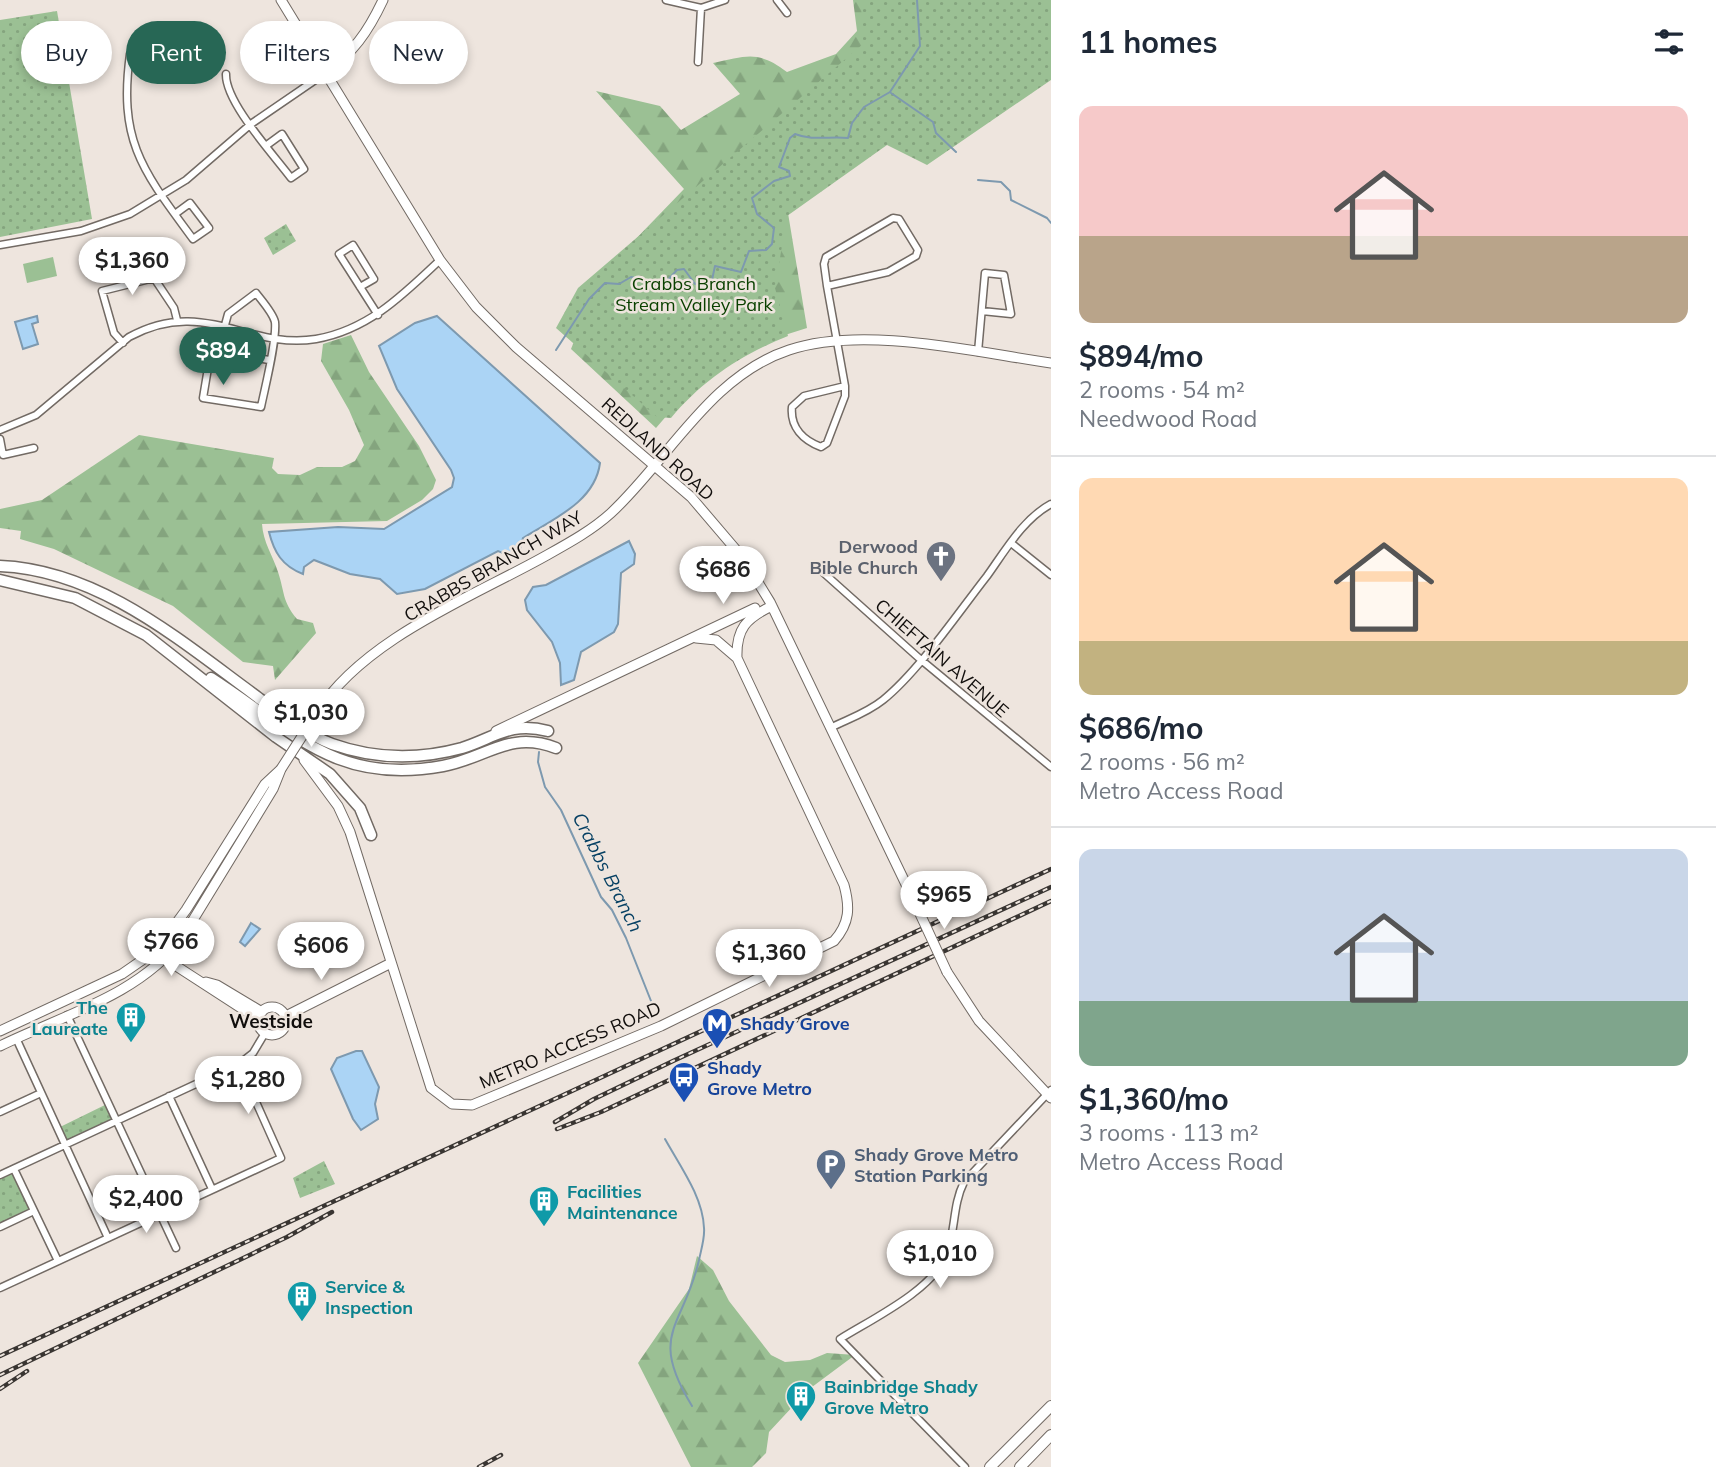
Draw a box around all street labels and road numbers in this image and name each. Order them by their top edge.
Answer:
street label: REDLAND ROAD [597,392,719,506]
street label: CRABBS BRANCH WAY [400,505,587,627]
street label: CHIEFTAIN AVENUE [870,594,1014,722]
street label: METRO ACCESS ROAD [476,996,664,1094]

